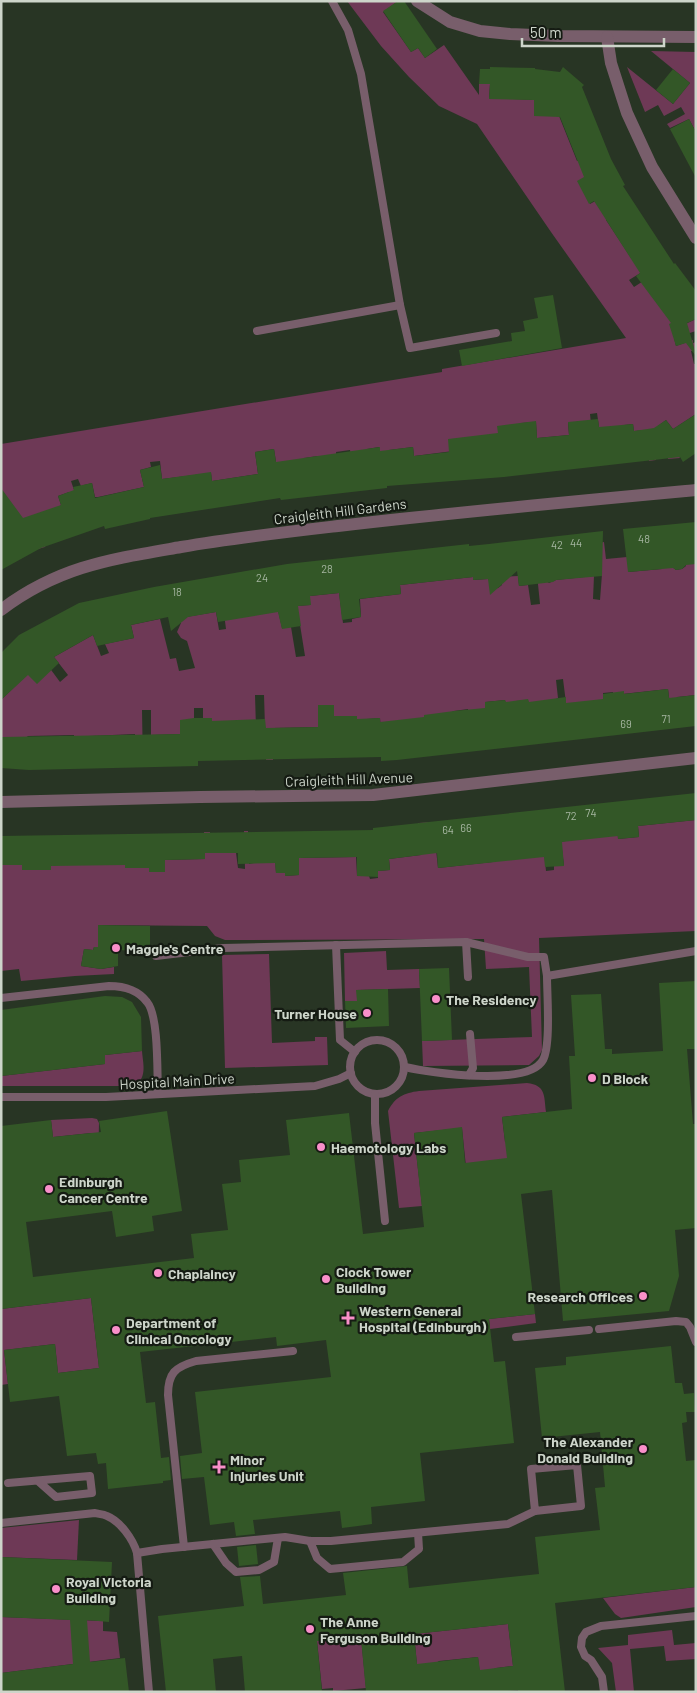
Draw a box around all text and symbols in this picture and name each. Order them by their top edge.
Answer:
scale bar [522,15,664,47]
text: 50 m [530,23,562,41]
street label: Craigleith Hill Gardens [273,494,408,528]
house number: 48 [638,532,650,545]
house number: 44 [570,536,582,549]
house number: 42 [551,538,563,551]
house number: 28 [321,562,333,575]
house number: 24 [256,571,268,584]
house number: 18 [172,585,182,598]
house number: 71 [661,712,671,725]
house number: 69 [620,717,632,730]
street label: Craigleith Hill Avenue [285,768,413,790]
house number: 74 [585,806,597,819]
house number: 72 [565,809,577,822]
house number: 66 [460,821,472,834]
house number: 64 [442,823,454,836]
place label: Maggie's Centre [126,940,224,957]
marker: Maggie's Centre [110,942,122,954]
place label: The Residency [446,991,536,1008]
marker: The Residency [430,993,442,1005]
place label: Turner House [274,1005,357,1022]
marker: Turner House [361,1007,373,1019]
street label: Hospital Main Drive [119,1069,235,1093]
place label: D Block [602,1070,649,1087]
marker: D Block [586,1072,598,1084]
place label: Haemotology Labs [331,1139,446,1156]
marker: Haemotology Labs [315,1141,327,1153]
place label: Edinburgh Cancer Centre [59,1173,148,1206]
marker: Edinburgh Cancer Centre [43,1183,55,1195]
place label: Clock Tower Building [336,1263,412,1296]
place label: Chaplaincy [168,1265,236,1282]
marker: Chaplaincy [152,1267,164,1279]
marker: Clock Tower Building [320,1273,332,1285]
place label: Research Offices [527,1288,633,1305]
marker: Research Offices [637,1290,649,1302]
place label: Western General Hospital (Edinburgh) [359,1302,486,1335]
marker: Western General Hospital (Edinburgh) [341,1311,355,1325]
place label: Department of Clinical Oncology [126,1314,231,1347]
marker: Department of Clinical Oncology [110,1324,122,1336]
place label: The Alexander Donald Building [537,1433,634,1466]
marker: The Alexander Donald Building [637,1443,649,1455]
place label: Minor Injuries Unit [230,1451,304,1484]
marker: Minor Injuries Unit [212,1460,226,1474]
place label: Royal Victoria Building [66,1573,151,1606]
marker: Royal Victoria Building [50,1583,62,1595]
place label: The Anne Ferguson Building [320,1613,431,1646]
marker: The Anne Ferguson Building [304,1623,316,1635]

